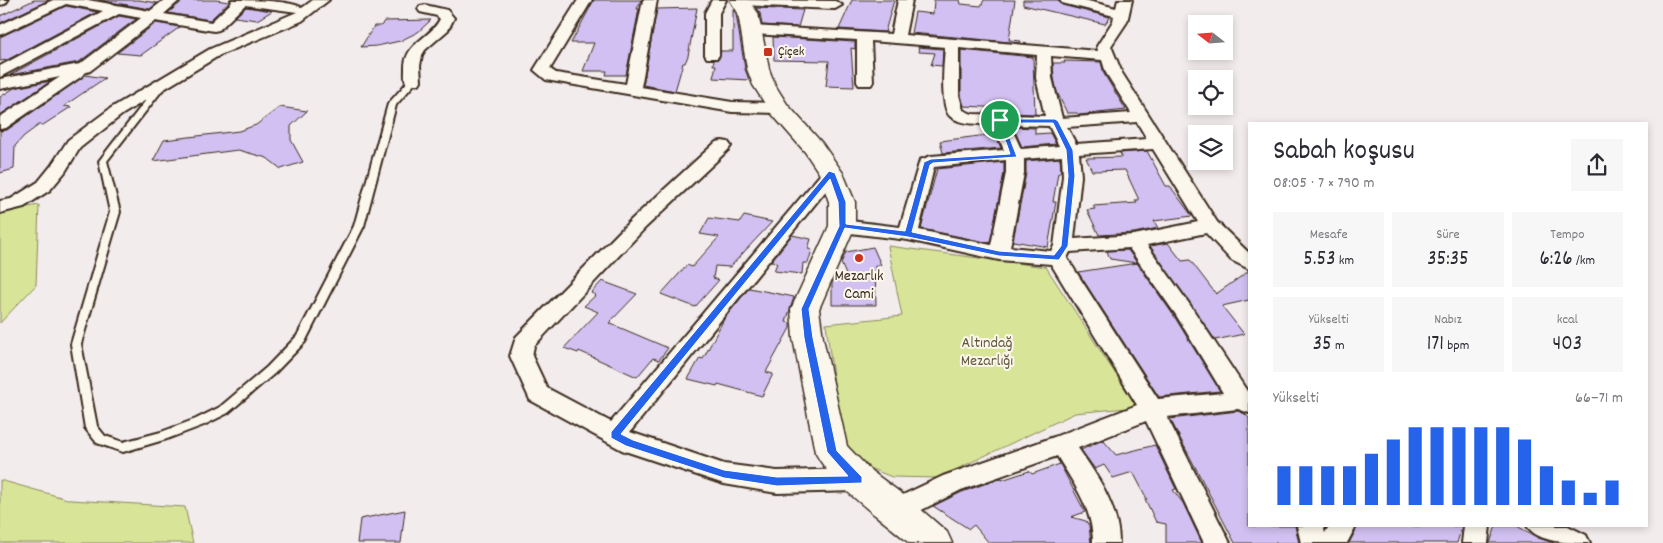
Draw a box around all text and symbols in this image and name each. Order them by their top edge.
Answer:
north arrow [1188,15,1232,60]
map controls [1188,15,1233,170]
place label: Çiçek [778,42,805,62]
marker: Çiçek [762,46,774,58]
button: locate [1188,70,1233,115]
pin [979,99,1021,141]
icon: arrive [986,106,1014,134]
button: layers [1188,125,1233,170]
text: Sabah koşusu [1273,133,1415,173]
button: share [1571,139,1623,191]
text: 08:05 · 7 × 790 m [1273,172,1374,195]
text: Mesafe [1310,225,1348,245]
text: Süre [1436,225,1460,245]
text: Tempo [1550,225,1584,245]
text: 5.53 [1303,245,1336,275]
text: 35:35 [1427,245,1469,275]
text: 6:26 [1539,245,1573,275]
text: km [1336,251,1354,271]
text: /km [1573,251,1595,271]
marker: Mezarlık Cami [853,252,865,264]
place label: Mezarlık Cami [834,265,884,306]
text: Yükselti [1309,310,1349,330]
text: Nabız [1434,310,1462,330]
text: kcal [1557,310,1578,330]
text: 35 [1313,330,1332,360]
text: 171 [1427,330,1444,360]
text: 403 [1553,330,1582,360]
park label: Altındağ Mezarlığı [961,332,1013,373]
text: m [1332,336,1345,356]
text: bpm [1444,336,1469,356]
text: Yükselti [1273,387,1319,410]
text: 66–71 m [1575,387,1623,410]

